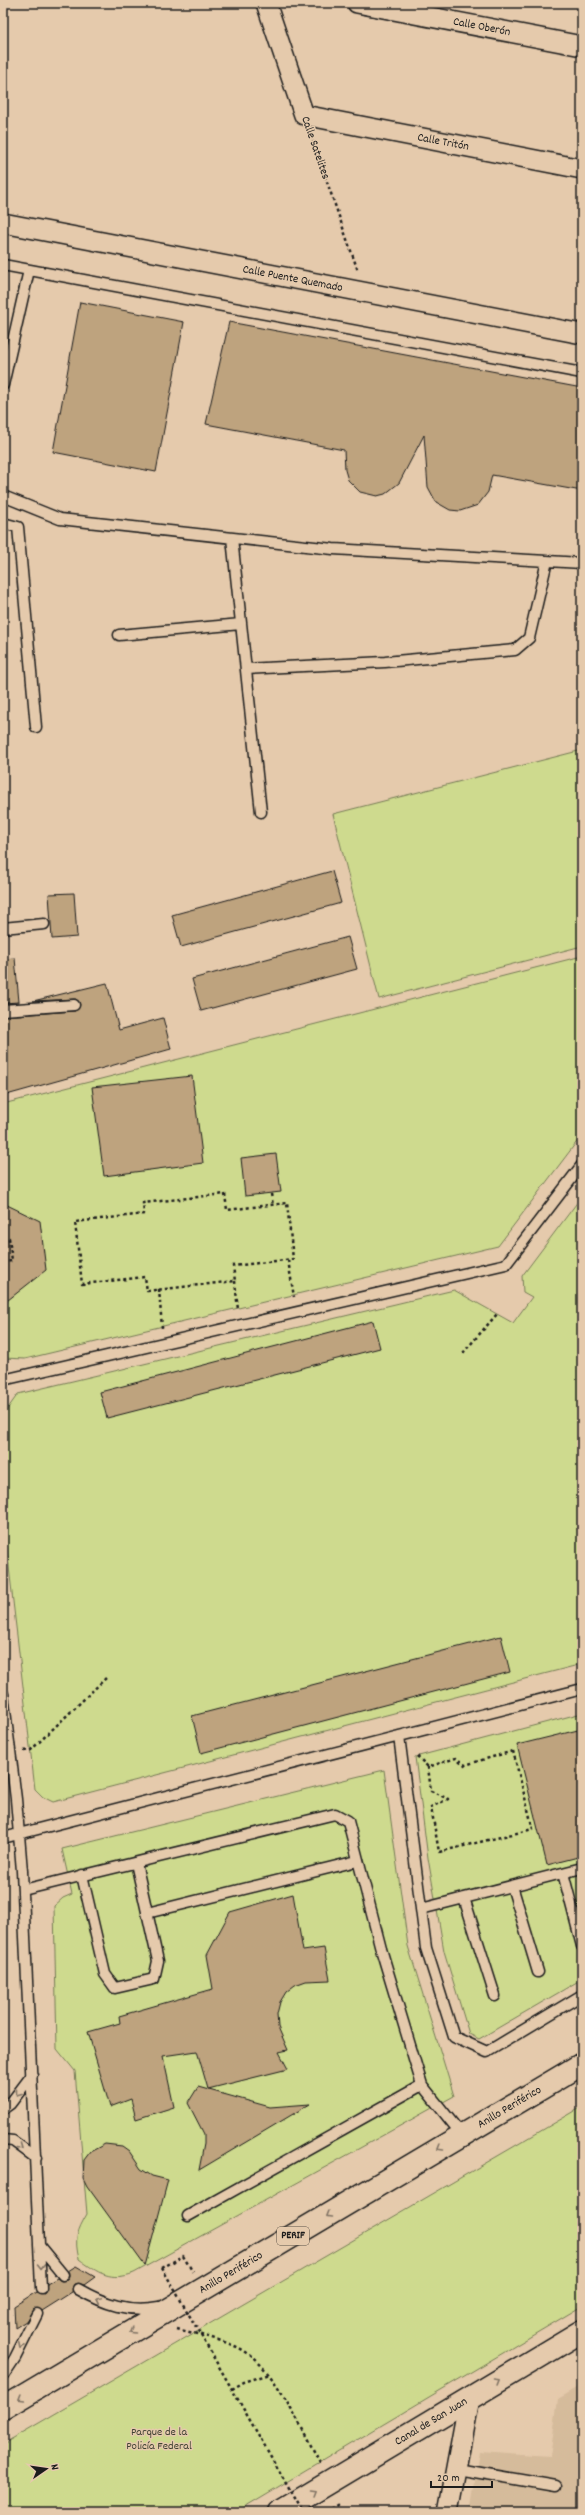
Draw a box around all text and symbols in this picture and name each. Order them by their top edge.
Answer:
street label: Calle Oberón [452,13,512,41]
street label: Calle Satelites [296,114,334,182]
street label: Calle Tritón [416,129,471,155]
street label: Calle Puente Quemado [241,261,344,296]
street label: Anillo Periférico [474,2082,545,2133]
one-way arrow [16,2089,23,2096]
one-way arrow [16,2142,23,2149]
one-way arrow [437,2143,444,2151]
one-way arrow [326,2210,333,2217]
road number: PERIF [277,2227,309,2245]
street label: Anillo Periférico [196,2247,266,2298]
one-way arrow [37,2264,45,2270]
one-way arrow [95,2297,103,2305]
one-way arrow [129,2326,136,2334]
one-way arrow [18,2342,26,2349]
one-way arrow [493,2379,500,2386]
one-way arrow [18,2393,25,2400]
street label: Canal de San Juan [391,2393,471,2450]
park label: Parque de la Policía Federal [126,2424,192,2455]
north arrow [26,2449,66,2489]
text: N [45,2463,62,2472]
scale bar [431,2463,492,2489]
text: 20 m [437,2470,460,2487]
one-way arrow [309,2490,317,2497]

